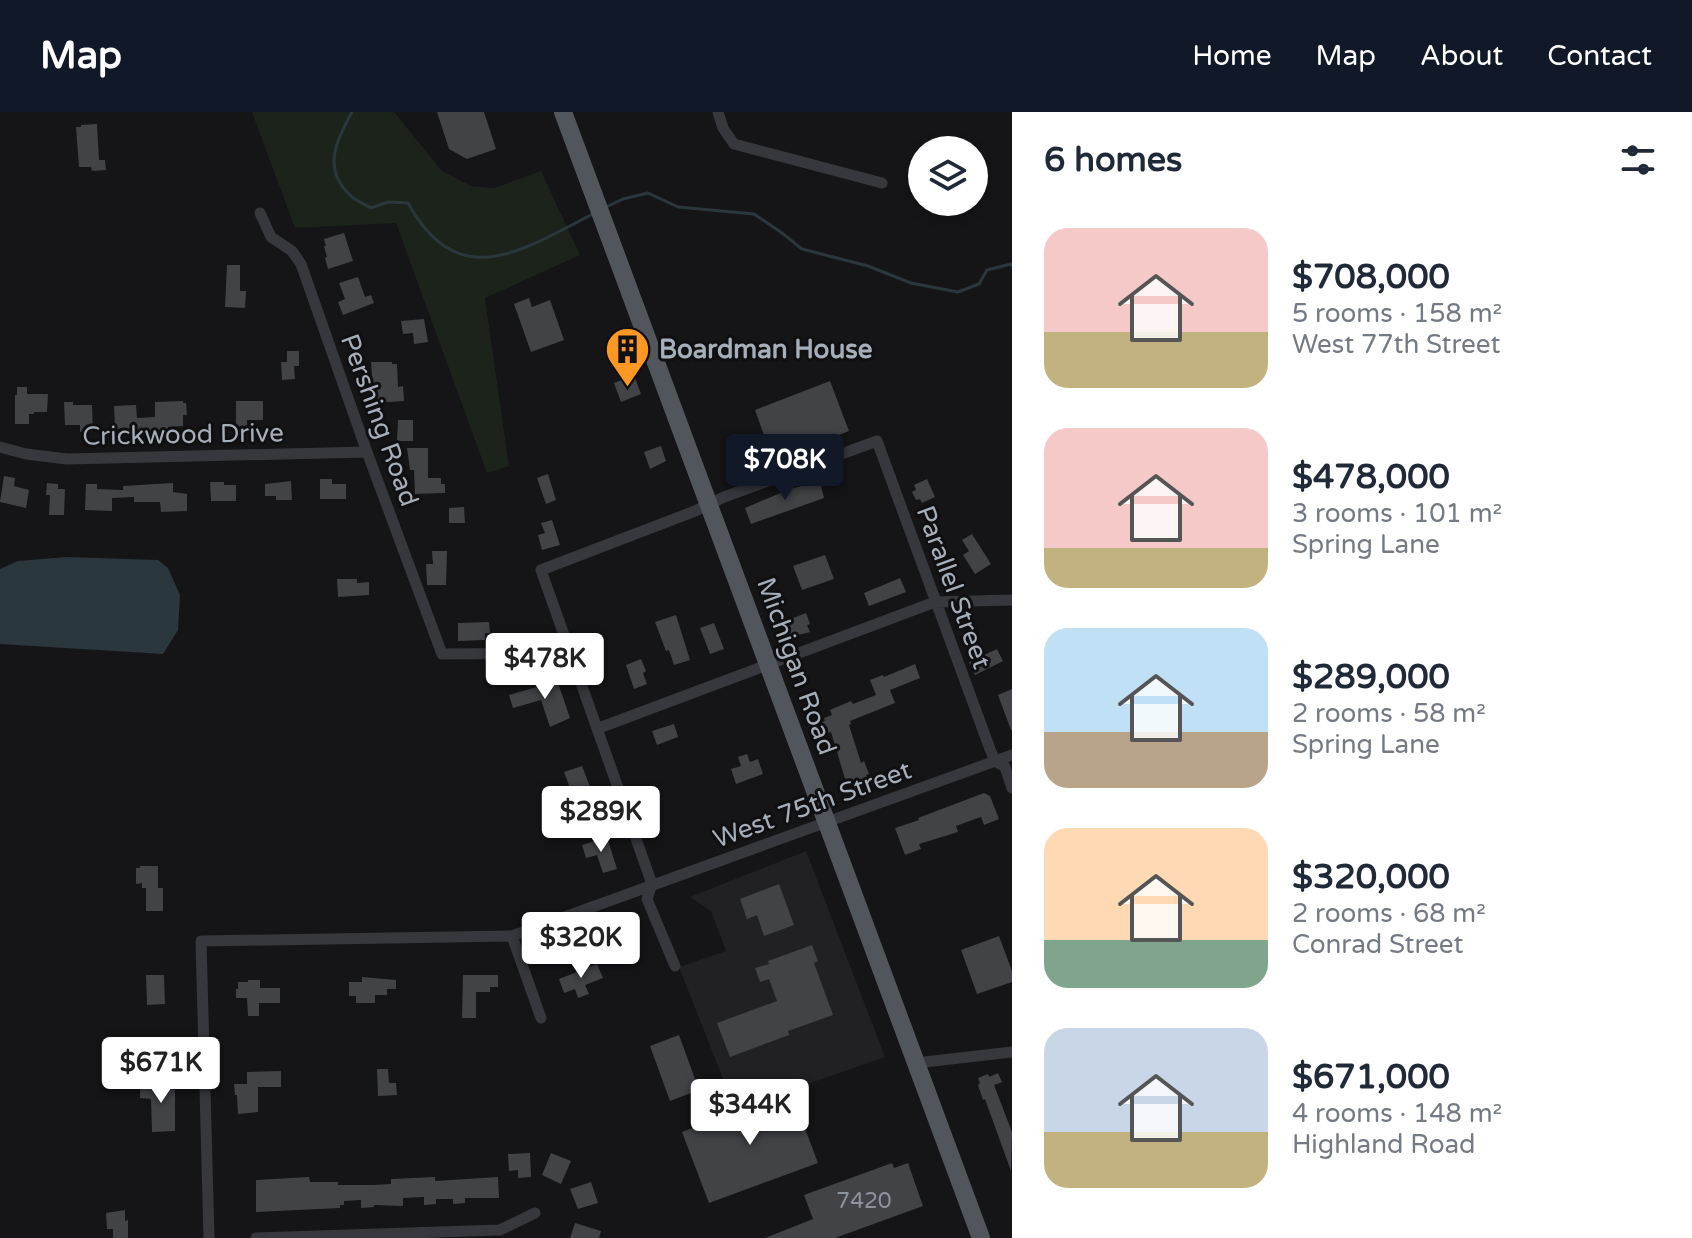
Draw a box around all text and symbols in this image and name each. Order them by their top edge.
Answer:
text: Map [40,33,122,79]
text: Home [1192,39,1272,73]
text: Map [1316,39,1376,73]
text: About [1420,39,1503,73]
text: Contact [1547,39,1652,73]
map controls [908,136,988,216]
button: layers [908,136,988,216]
icon: filters [1616,138,1660,182]
text: 6 homes [1044,140,1182,181]
text: $708,000 [1292,257,1450,298]
icon: home [1108,260,1204,356]
text: 5 rooms · 158 m² [1292,298,1502,329]
building icon: Boardman House [604,325,652,388]
text: West 77th Street [1292,329,1500,360]
street label: Pershing Road [334,330,425,510]
place label: Boardman House [659,334,873,365]
street label: Crickwood Drive [82,417,284,452]
pin: $708K [729,434,841,502]
text: $708K [744,444,826,475]
text: $478,000 [1292,457,1450,498]
icon: home [1108,460,1204,556]
text: 3 rooms · 101 m² [1292,498,1502,529]
street label: Parallel Street [910,501,997,673]
text: Spring Lane [1292,529,1440,560]
street label: Michigan Road [750,573,843,759]
pin: $478K [489,633,601,701]
text: $478K [504,643,586,674]
text: $289,000 [1292,657,1450,698]
icon: home [1108,660,1204,756]
text: 2 rooms · 58 m² [1292,698,1486,729]
text: Spring Lane [1292,729,1440,760]
street label: West 75th Street [709,754,915,855]
pin: $289K [545,786,657,854]
text: $289K [560,796,642,827]
text: $320,000 [1292,857,1450,898]
icon: home [1108,860,1204,956]
text: 2 rooms · 68 m² [1292,898,1486,929]
pin: $320K [525,912,637,980]
text: $320K [540,922,622,953]
text: Conrad Street [1292,929,1463,960]
pin: $671K [105,1037,217,1105]
text: $671K [120,1047,202,1078]
text: $671,000 [1292,1057,1450,1098]
icon: home [1108,1060,1204,1156]
pin: $344K [694,1079,806,1147]
text: $344K [709,1089,791,1120]
text: 4 rooms · 148 m² [1292,1098,1502,1129]
text: Highland Road [1292,1129,1476,1160]
house number: 7420 [836,1188,892,1214]

